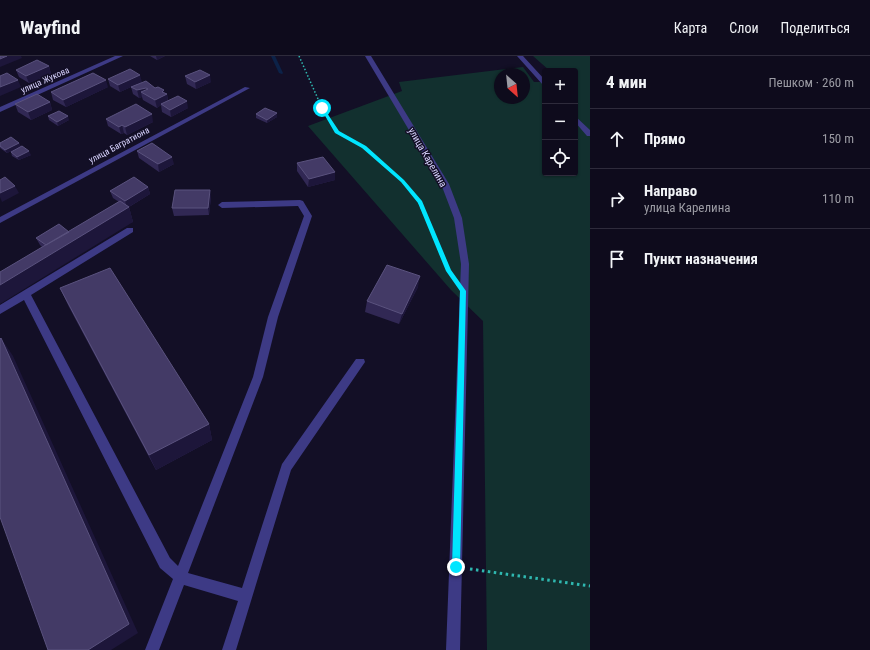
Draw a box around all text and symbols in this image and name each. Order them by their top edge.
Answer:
text: Wayfind [20,16,80,39]
text: Карта [674,20,707,36]
text: Слои [729,20,759,36]
text: Поделиться [781,20,850,36]
street label: улица Жукова [19,65,71,95]
north arrow [494,68,530,104]
map controls [542,68,578,176]
button: + [542,68,578,104]
text: 4 мин [606,72,647,92]
text: Пешком · 260 m [768,75,854,90]
route start [313,99,331,117]
button: − [542,104,578,140]
street label: улица Багратиона [87,125,151,165]
street label: улица Карелина [406,126,449,189]
icon: ahead [606,128,628,150]
text: Прямо [644,130,685,148]
text: 150 m [822,131,854,146]
button: locate [542,140,578,176]
text: Направо [644,182,697,200]
icon: right [606,188,628,210]
text: 110 m [822,191,854,206]
text: улица Карелина [644,200,731,215]
icon: arrive [606,248,628,270]
text: Пункт назначения [644,250,758,268]
route end [447,558,465,576]

